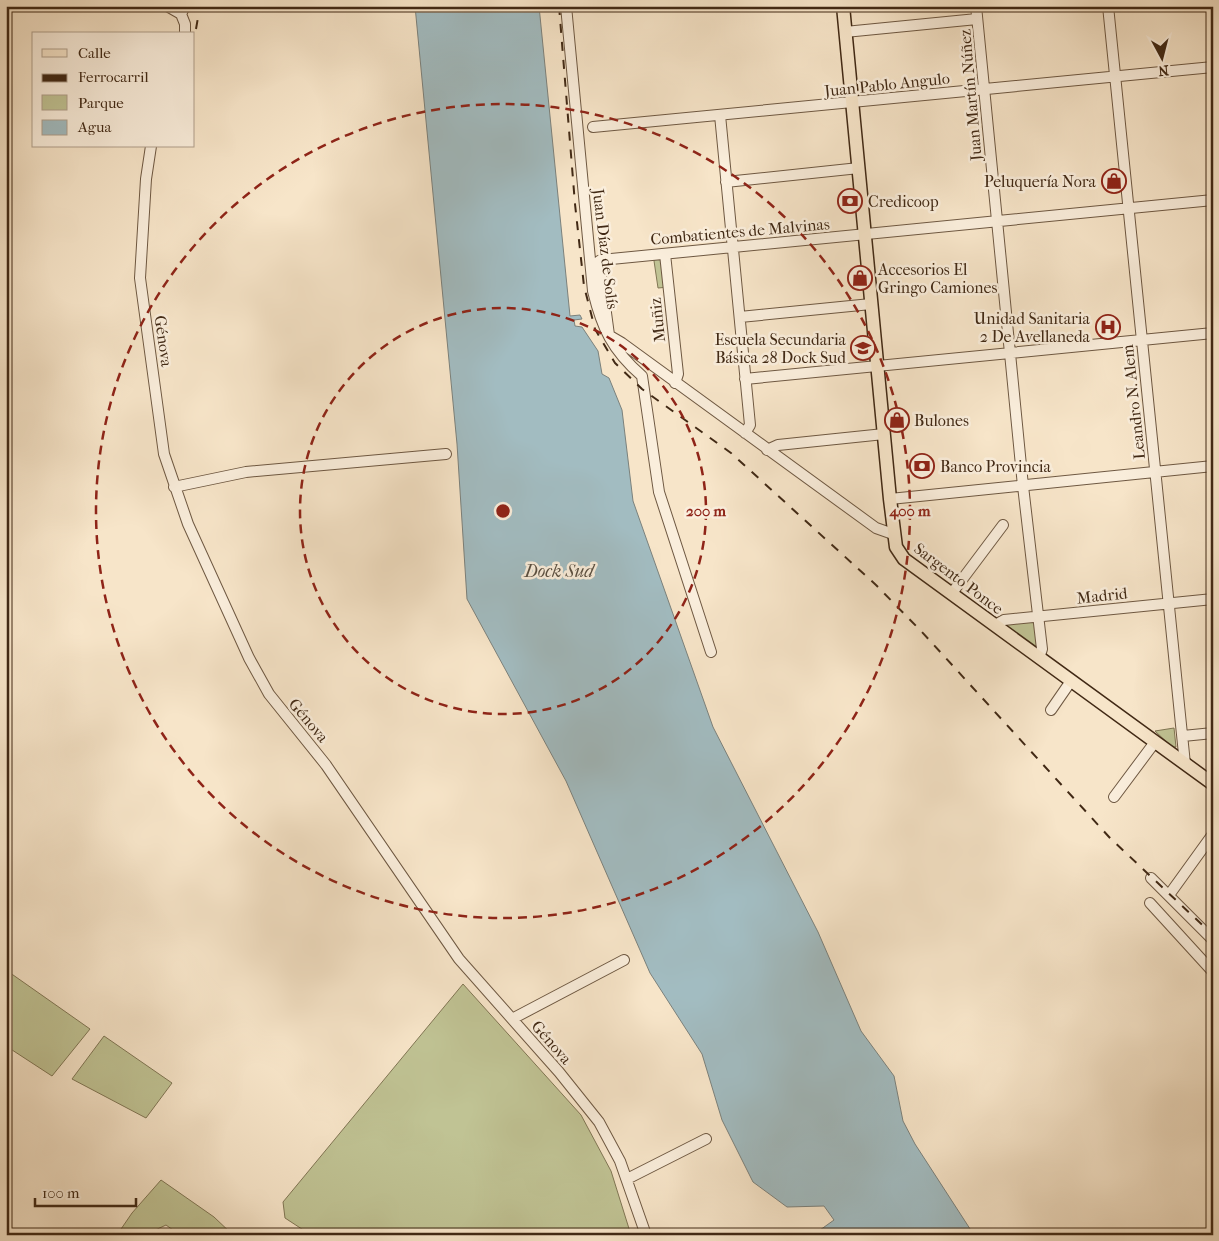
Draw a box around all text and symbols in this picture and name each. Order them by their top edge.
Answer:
street label: Juan Martín Núñez [955,28,986,164]
legend [32,32,195,148]
north arrow [1136,32,1186,82]
text: Calle [78,44,111,62]
text: N [1157,61,1170,80]
text: Ferrocarril [78,68,149,86]
street label: Juan Pablo Angulo [821,68,951,101]
text: Parque [78,94,124,112]
text: Agua [77,118,112,136]
shop icon: Peluquería Nora [1101,168,1127,194]
place label: Peluquería Nora [984,172,1097,191]
street label: Juan Díaz de Solís [588,186,622,310]
bank icon: Credicoop [837,188,863,214]
place label: Credicoop [868,192,939,211]
street label: Combatientes de Malvinas [650,214,831,249]
place label: Accesorios El Gringo Camiones [877,260,997,297]
shop icon: Accesorios El Gringo Camiones [847,265,873,291]
street label: Muñiz [646,297,669,343]
place label: Unidad Sanitaria 2 De Avellaneda [974,309,1091,346]
street label: Génova [151,314,177,368]
hospital icon: Unidad Sanitaria 2 De Avellaneda [1095,314,1121,340]
place label: Escuela Secundaria Básica 28 Dock Sud [715,330,847,367]
school or university icon: Escuela Secundaria Básica 28 Dock Sud [850,335,876,361]
street label: Leandro N. Alem [1118,343,1149,460]
shop icon: Bulones [884,407,910,433]
place label: Bulones [914,411,969,430]
bank icon: Banco Provincia [909,453,935,479]
place label: Banco Provincia [940,457,1052,476]
centre of rings [494,502,512,520]
text: 200 m [686,502,726,520]
text: 400 m [888,502,931,520]
street label: Sargento Ponce [910,539,1007,618]
water label: Dock Sud [524,561,596,582]
street label: Madrid [1076,583,1129,608]
street label: Génova [285,694,333,747]
street label: Génova [528,1017,576,1068]
scale bar [35,1176,136,1208]
text: 100 m [42,1184,80,1202]

